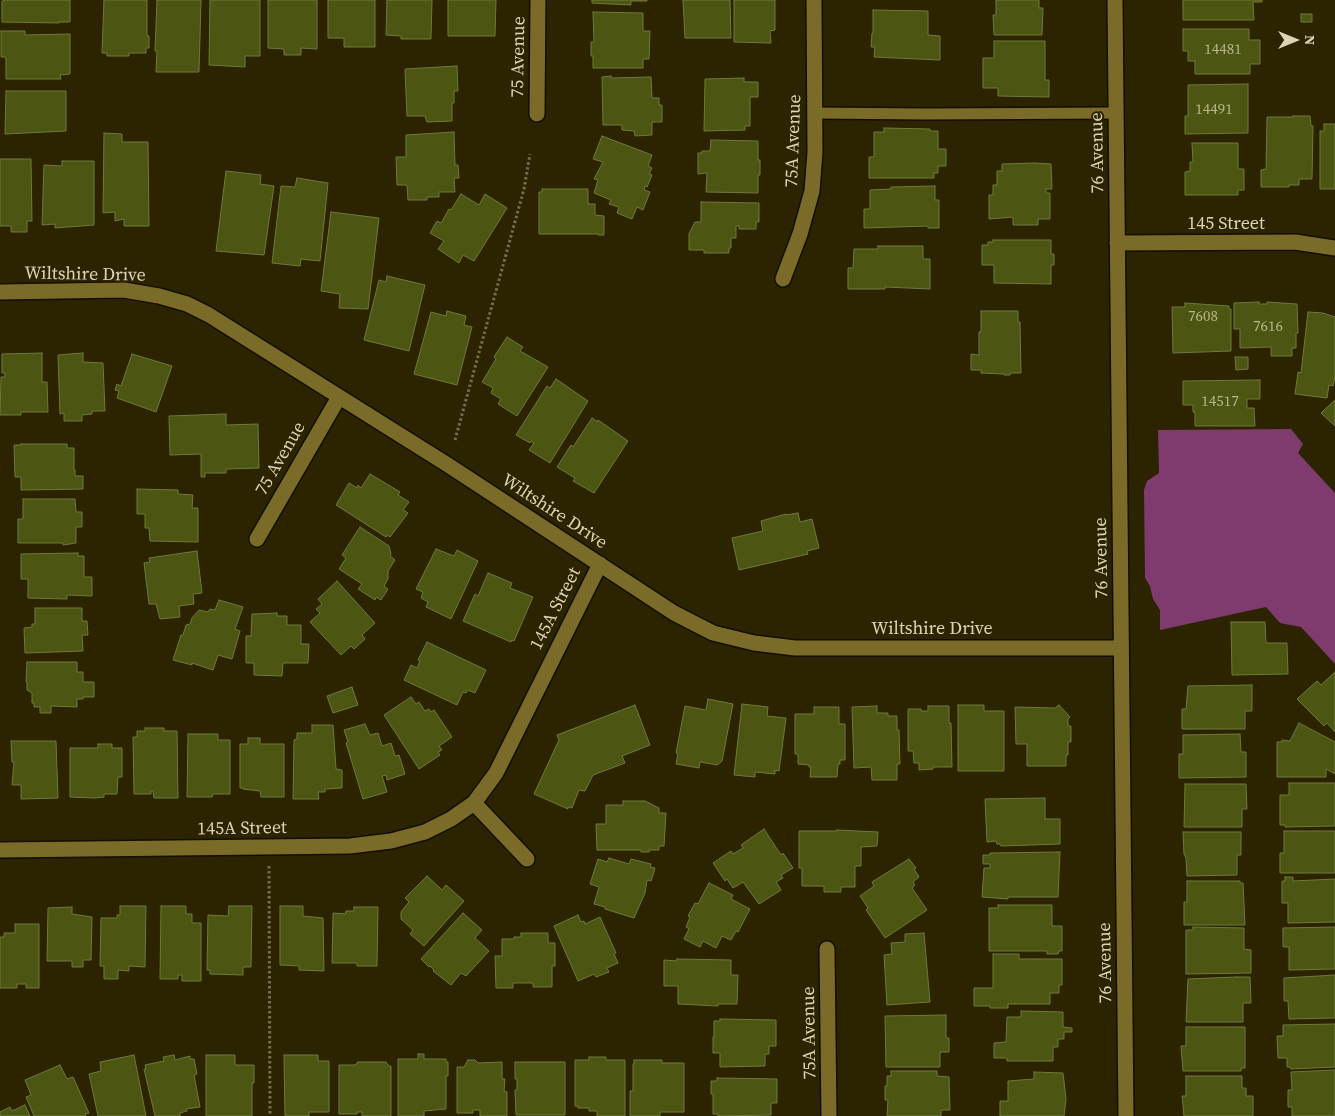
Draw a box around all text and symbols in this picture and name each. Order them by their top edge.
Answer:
north arrow [1270,15,1320,65]
street label: 75 Avenue [507,16,531,98]
text: N [1300,35,1320,45]
house number: 14481 [1204,41,1242,59]
street label: 75A Avenue [782,94,806,188]
house number: 14491 [1195,101,1233,119]
street label: 76 Avenue [1086,112,1110,194]
street label: 145 Street [1187,213,1265,235]
street label: Wiltshire Drive [24,263,146,287]
house number: 7608 [1188,308,1218,326]
house number: 7616 [1253,318,1283,336]
house number: 14517 [1201,393,1239,411]
street label: 75 Avenue [251,418,311,500]
street label: Wiltshire Drive [497,470,611,554]
street label: 76 Avenue [1090,517,1114,599]
street label: 145A Street [526,564,586,654]
street label: Wiltshire Drive [871,618,993,640]
street label: 145A Street [197,817,287,841]
street label: 76 Avenue [1094,922,1118,1004]
street label: 75A Avenue [798,986,822,1080]

